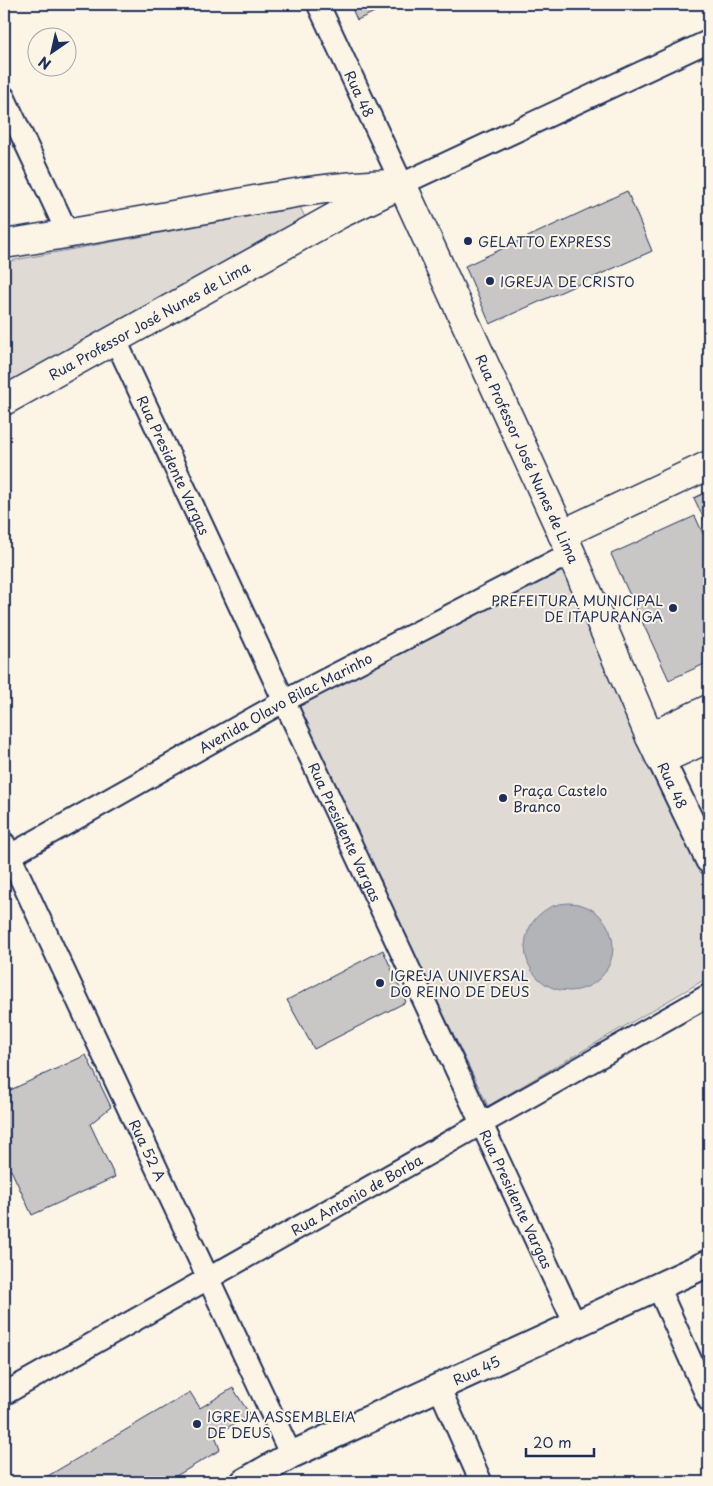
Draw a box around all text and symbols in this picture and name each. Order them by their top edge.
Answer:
north arrow [28,28,78,78]
text: N [34,51,55,75]
street label: Rua 48 [340,67,380,121]
place label: GELATTO EXPRESS [478,231,611,252]
marker: GELATTO EXPRESS [462,235,474,247]
street label: Rua Professor José Nunes de Lima [45,256,254,385]
place label: IGREJA DE CRISTO [500,271,635,292]
marker: IGREJA DE CRISTO [484,275,496,287]
street label: Rua Professor José Nunes de Lima [471,351,585,566]
street label: Rua Presidente Vargas [132,392,215,538]
place label: PREFEITURA MUNICIPAL DE ITAPURANGA [491,590,663,627]
marker: PREFEITURA MUNICIPAL DE ITAPURANGA [667,602,679,614]
street label: Avenida Olavo Bilac Marinho [195,647,376,758]
street label: Rua 48 [653,758,693,812]
street label: Rua Presidente Vargas [304,759,387,905]
place label: Praça Castelo Branco [513,780,608,817]
marker: Praça Castelo Branco [497,792,509,804]
place label: IGREJA UNIVERSAL DO REINO DE DEUS [390,965,530,1002]
marker: IGREJA UNIVERSAL DO REINO DE DEUS [374,977,386,989]
street label: Rua 52 A [124,1116,171,1184]
street label: Rua Presidente Vargas [475,1126,558,1272]
street label: Rua Antonio de Borba [287,1149,426,1240]
street label: Rua 45 [449,1350,503,1390]
place label: IGREJA ASSEMBLEIA DE DEUS [207,1406,356,1443]
marker: IGREJA ASSEMBLEIA DE DEUS [191,1418,203,1430]
scale bar [526,1426,593,1458]
text: 20 m [533,1430,572,1453]

